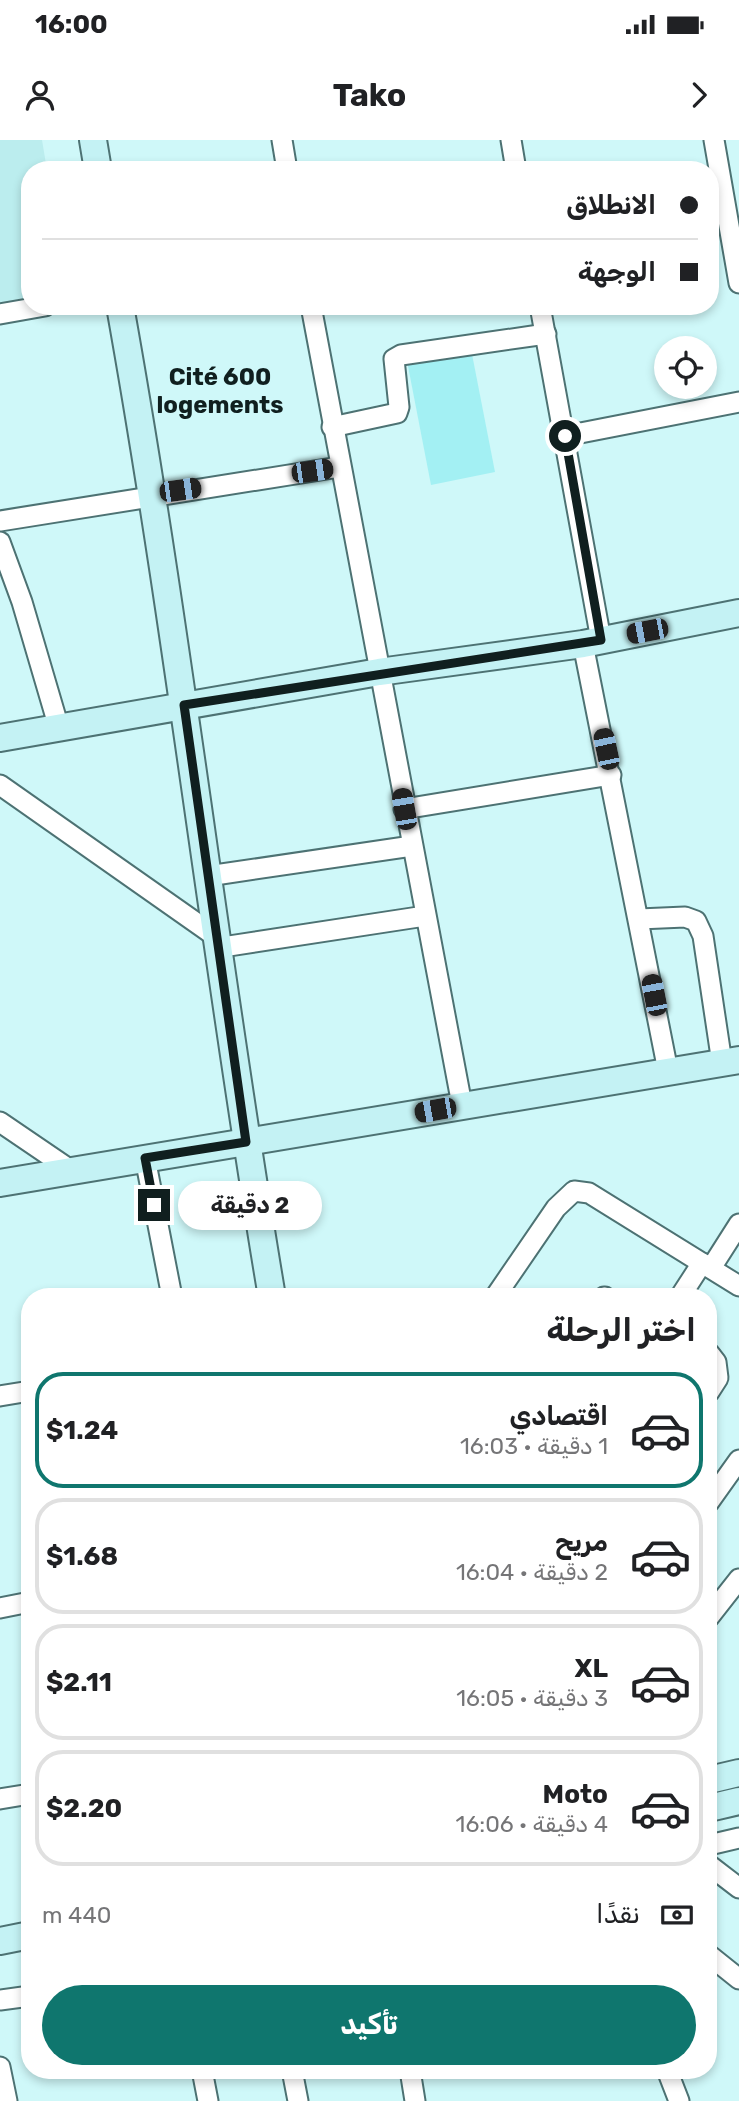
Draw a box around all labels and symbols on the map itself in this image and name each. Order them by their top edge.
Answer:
district label: Cité 600 logements [156,363,284,419]
route start [549,420,581,452]
car [290,458,335,484]
car [158,477,203,503]
car [625,617,670,645]
car [592,726,621,772]
car [391,786,418,832]
car [640,972,669,1018]
car [413,1096,458,1124]
callout: 2 دقيقة [178,1180,322,1230]
route end [138,1189,170,1221]

